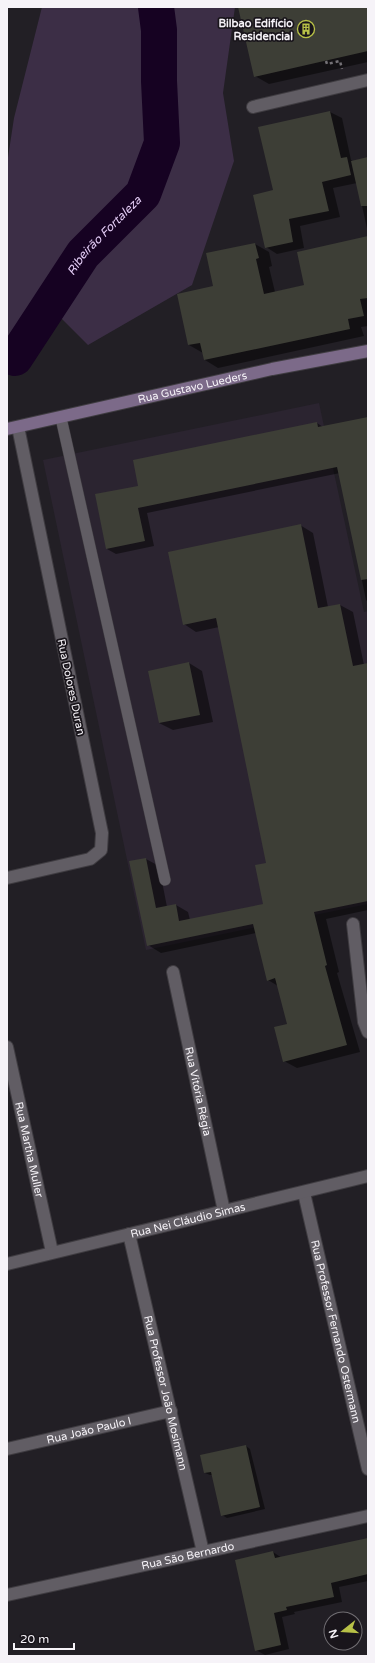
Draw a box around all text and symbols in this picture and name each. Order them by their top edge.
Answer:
place label: Bilbao Edifício Residencial [219,17,293,43]
building icon: Bilbao Edifício Residencial [296,19,316,39]
water label: Ribeirão Fortaleza [64,193,144,278]
street label: Rua Gustavo Lueders [137,368,248,406]
street label: Rua Dolores Duran [54,638,88,736]
street label: Rua Vitória Régia [183,1046,214,1137]
street label: Rua Martha Muller [13,1100,47,1199]
street label: Rua Nei Cláudio Simas [129,1200,246,1240]
street label: Rua Professor Fernando Ostermann [309,1239,364,1424]
street label: Rua Professor João Mosimann [142,1314,190,1471]
street label: Rua João Paulo I [45,1414,133,1446]
street label: Rua São Bernardo [140,1539,236,1572]
north arrow [323,1611,363,1651]
scale bar [14,1625,74,1651]
text: N [326,1628,341,1640]
text: 20 m [20,1632,49,1646]

